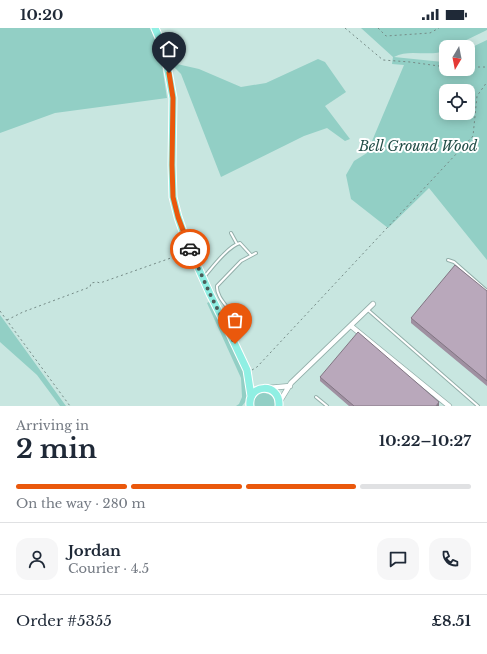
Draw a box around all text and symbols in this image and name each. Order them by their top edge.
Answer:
text: 10:20 [20,5,63,24]
pin [152,32,186,73]
icon: home [158,38,180,60]
north arrow [439,40,475,76]
map controls [439,40,475,120]
button: locate [439,84,475,120]
park label: Bell Ground Wood [358,137,478,155]
courier [170,229,210,269]
icon: car [179,238,201,260]
pin [218,303,252,344]
icon: bag [224,309,246,331]
text: Arriving in [16,417,89,434]
text: 10:22–10:27 [379,431,471,450]
text: 2 min [16,433,97,465]
text: On the way · 280 m [16,495,145,512]
button: person [16,538,58,580]
button: chat [377,538,419,580]
button: phone [429,538,471,580]
text: Jordan [68,541,121,560]
text: Courier · 4.5 [68,560,149,577]
text: Order #5355 [16,611,112,630]
text: £8.51 [431,611,471,630]

